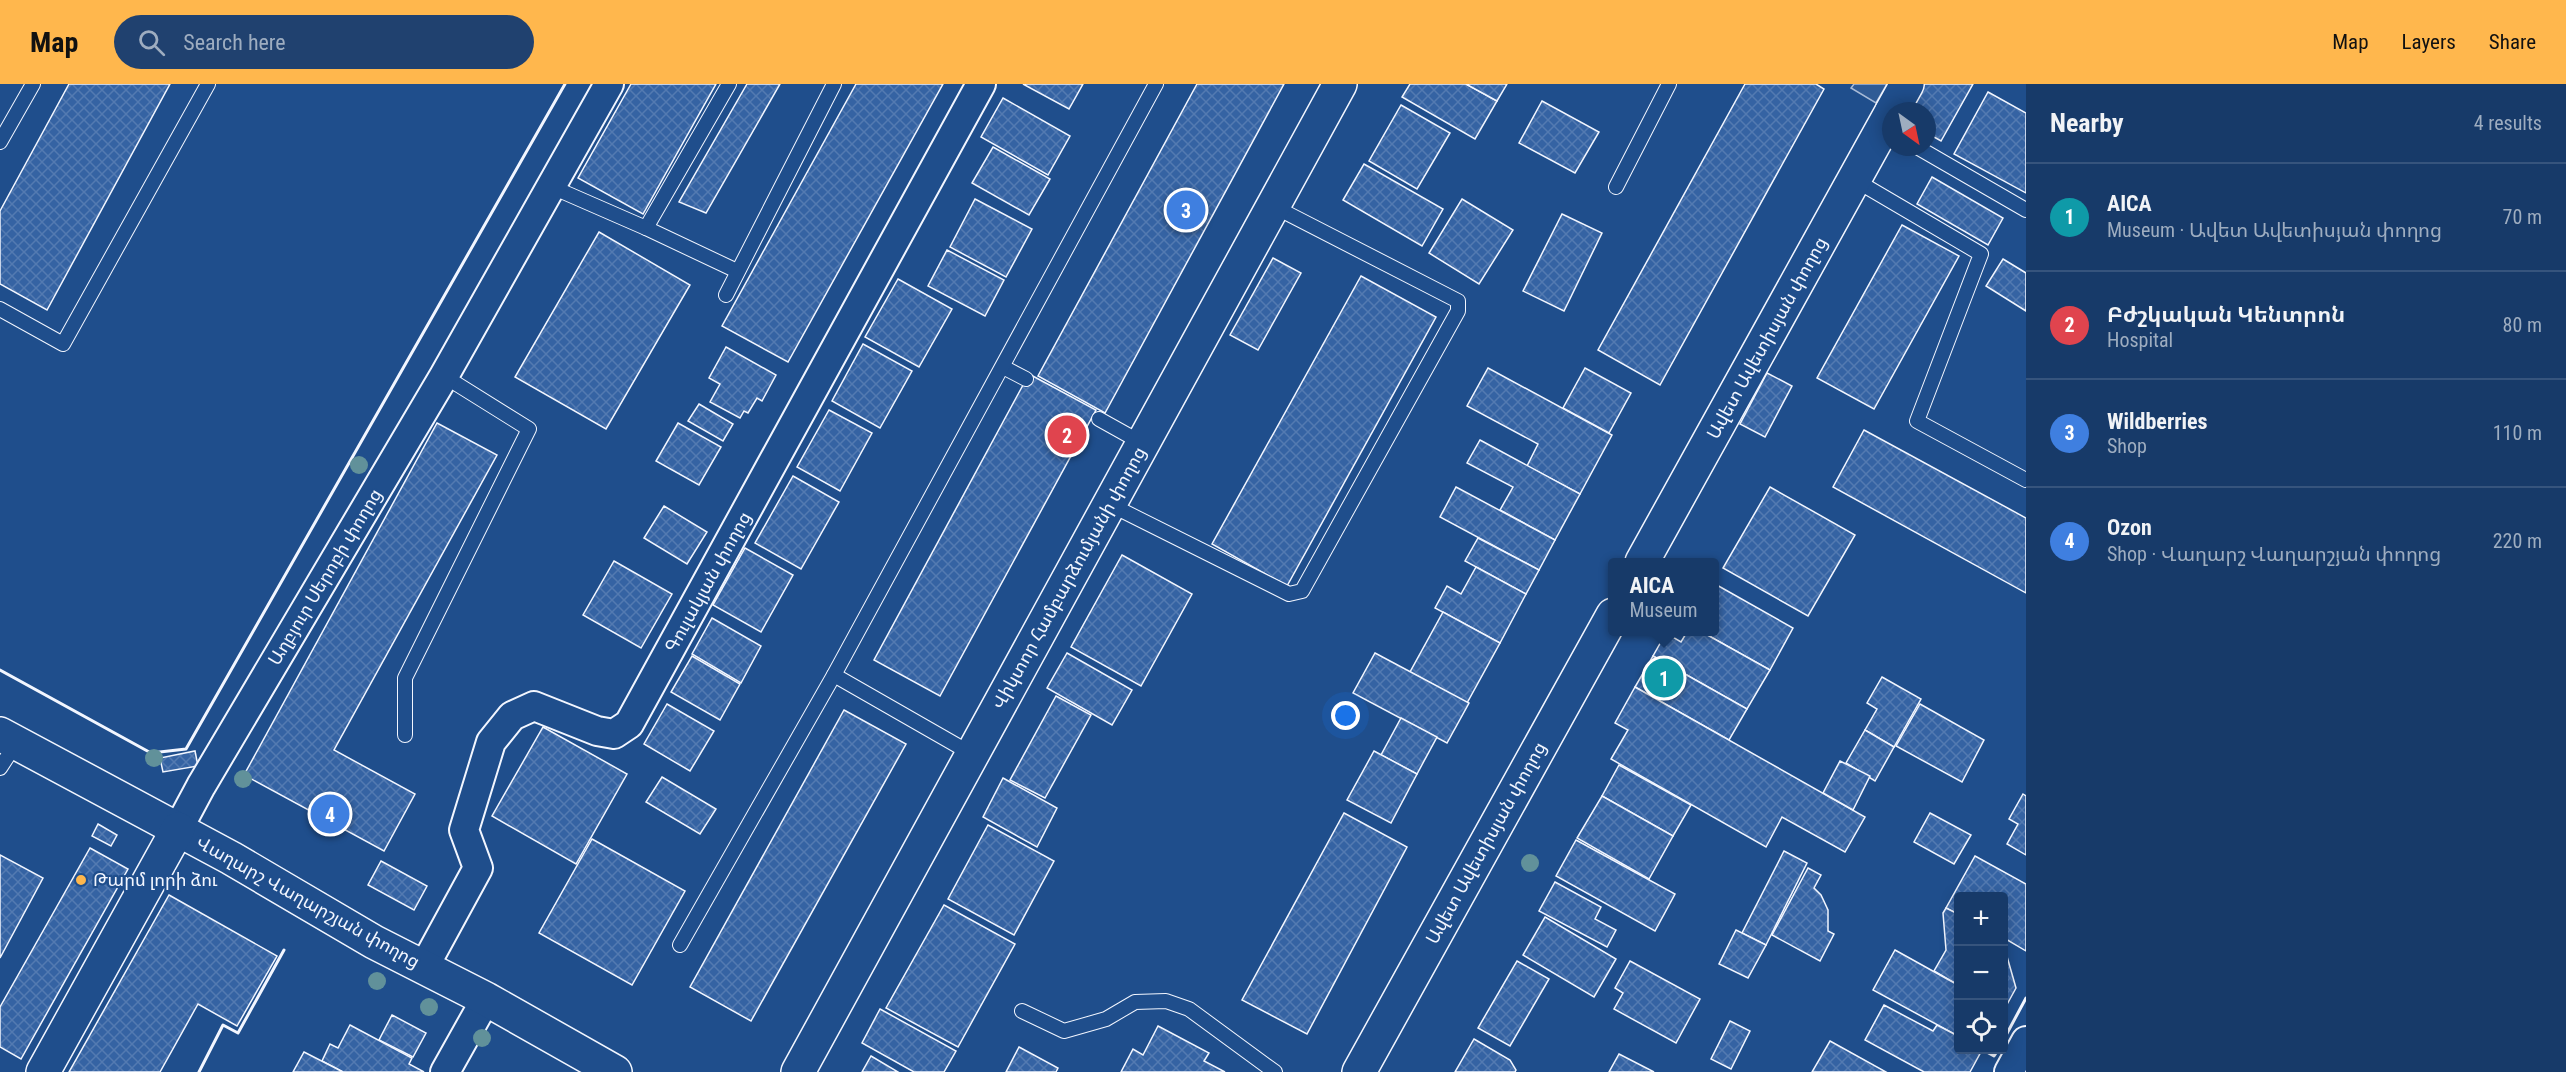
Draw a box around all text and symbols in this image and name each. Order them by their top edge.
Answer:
search box [114,15,534,69]
text: Map [30,26,78,59]
icon: search [135,26,168,59]
text: Search here [183,30,286,55]
text: Map [2332,30,2369,54]
text: Layers [2402,30,2456,54]
text: Share [2489,30,2536,54]
north arrow [1882,102,1936,156]
text: Nearby [2050,108,2124,138]
text: 4 results [2474,111,2542,135]
pin: 3 [1166,188,1206,232]
text: AICA [2107,191,2152,216]
text: 1 [2064,205,2075,229]
text: 70 m [2503,205,2542,229]
text: Museum · Ավետ Ավետիսյան փողոց [2107,218,2442,242]
street label: Ավետ Ավետիսյան փողոց [1702,233,1831,442]
text: Բժշկական Կենտրոն [2107,302,2345,327]
text: 2 [2064,313,2075,337]
text: 80 m [2503,313,2542,337]
text: Hospital [2107,328,2173,352]
text: Wildberries [2107,409,2208,434]
pin: 2 [1048,412,1086,458]
text: 3 [2064,421,2075,445]
text: 110 m [2493,421,2542,445]
text: Shop [2107,434,2147,458]
street label: Վիկտոր Համբարձումյանի փողոց [987,443,1150,713]
street label: Աղբյուր Սերոբի փողոց [263,485,386,669]
street label: Գուլակյան փողոց [660,508,755,656]
text: Ozon [2107,515,2152,540]
text: 4 [2064,529,2075,553]
text: 220 m [2493,529,2542,553]
text: Shop · Վաղարշ Վաղարշյան փողոց [2107,542,2441,566]
popup [1608,558,1719,636]
text: AICA [1630,573,1674,598]
text: Museum [1630,598,1698,622]
pin: 1 [1644,656,1684,700]
your location [1331,701,1360,730]
street label: Ավետ Ավետիսյան փողոց [1421,738,1550,947]
pin: 4 [310,792,350,836]
street label: Վաղարշ Վաղարշյան փողոց [193,831,424,972]
place label: Թարմ լորի ձու [93,869,218,890]
marker: Թարմ լորի ձու [74,873,88,887]
map controls [1954,892,2008,1054]
button: + [1954,892,2008,946]
button: − [1954,946,2008,1000]
button: locate [1954,1000,2008,1054]

